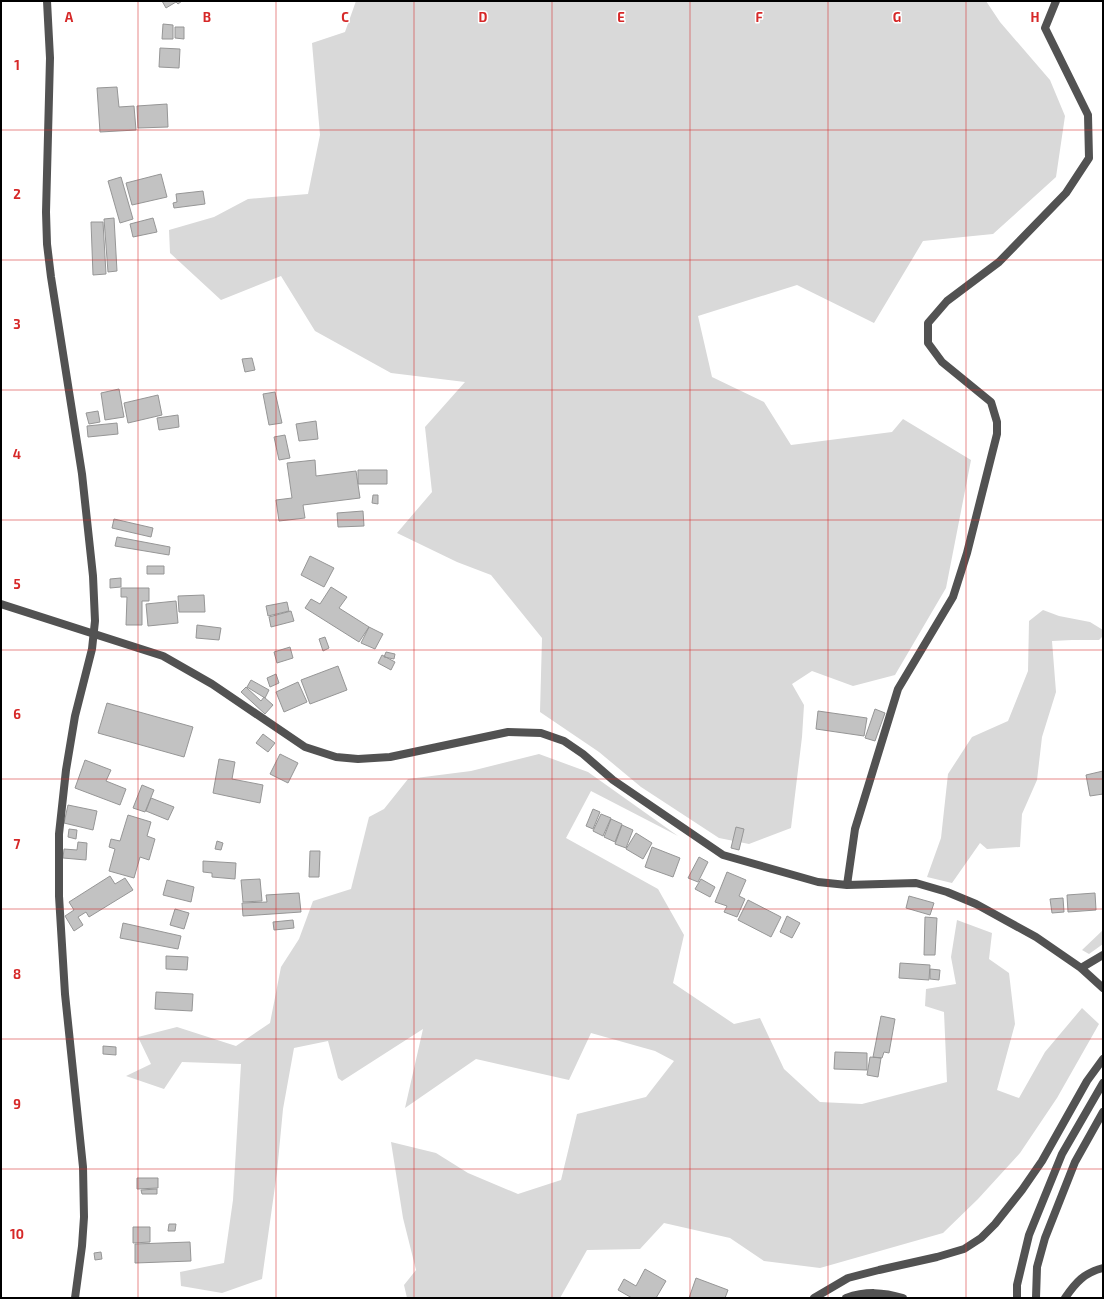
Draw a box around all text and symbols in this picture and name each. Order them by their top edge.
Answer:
text: A [65,9,74,25]
text: B [203,9,211,25]
text: C [341,9,349,25]
text: D [479,9,488,25]
text: E [617,9,625,25]
text: F [755,9,763,25]
text: G [893,9,901,25]
text: H [1031,9,1040,25]
text: 1 [14,57,20,73]
text: 2 [13,186,21,202]
text: 3 [13,316,21,332]
text: 4 [13,446,21,462]
text: 5 [13,576,21,592]
text: 6 [13,706,21,722]
text: 7 [14,836,21,852]
text: 8 [13,966,21,982]
text: 9 [13,1096,21,1112]
text: 10 [10,1226,24,1242]

